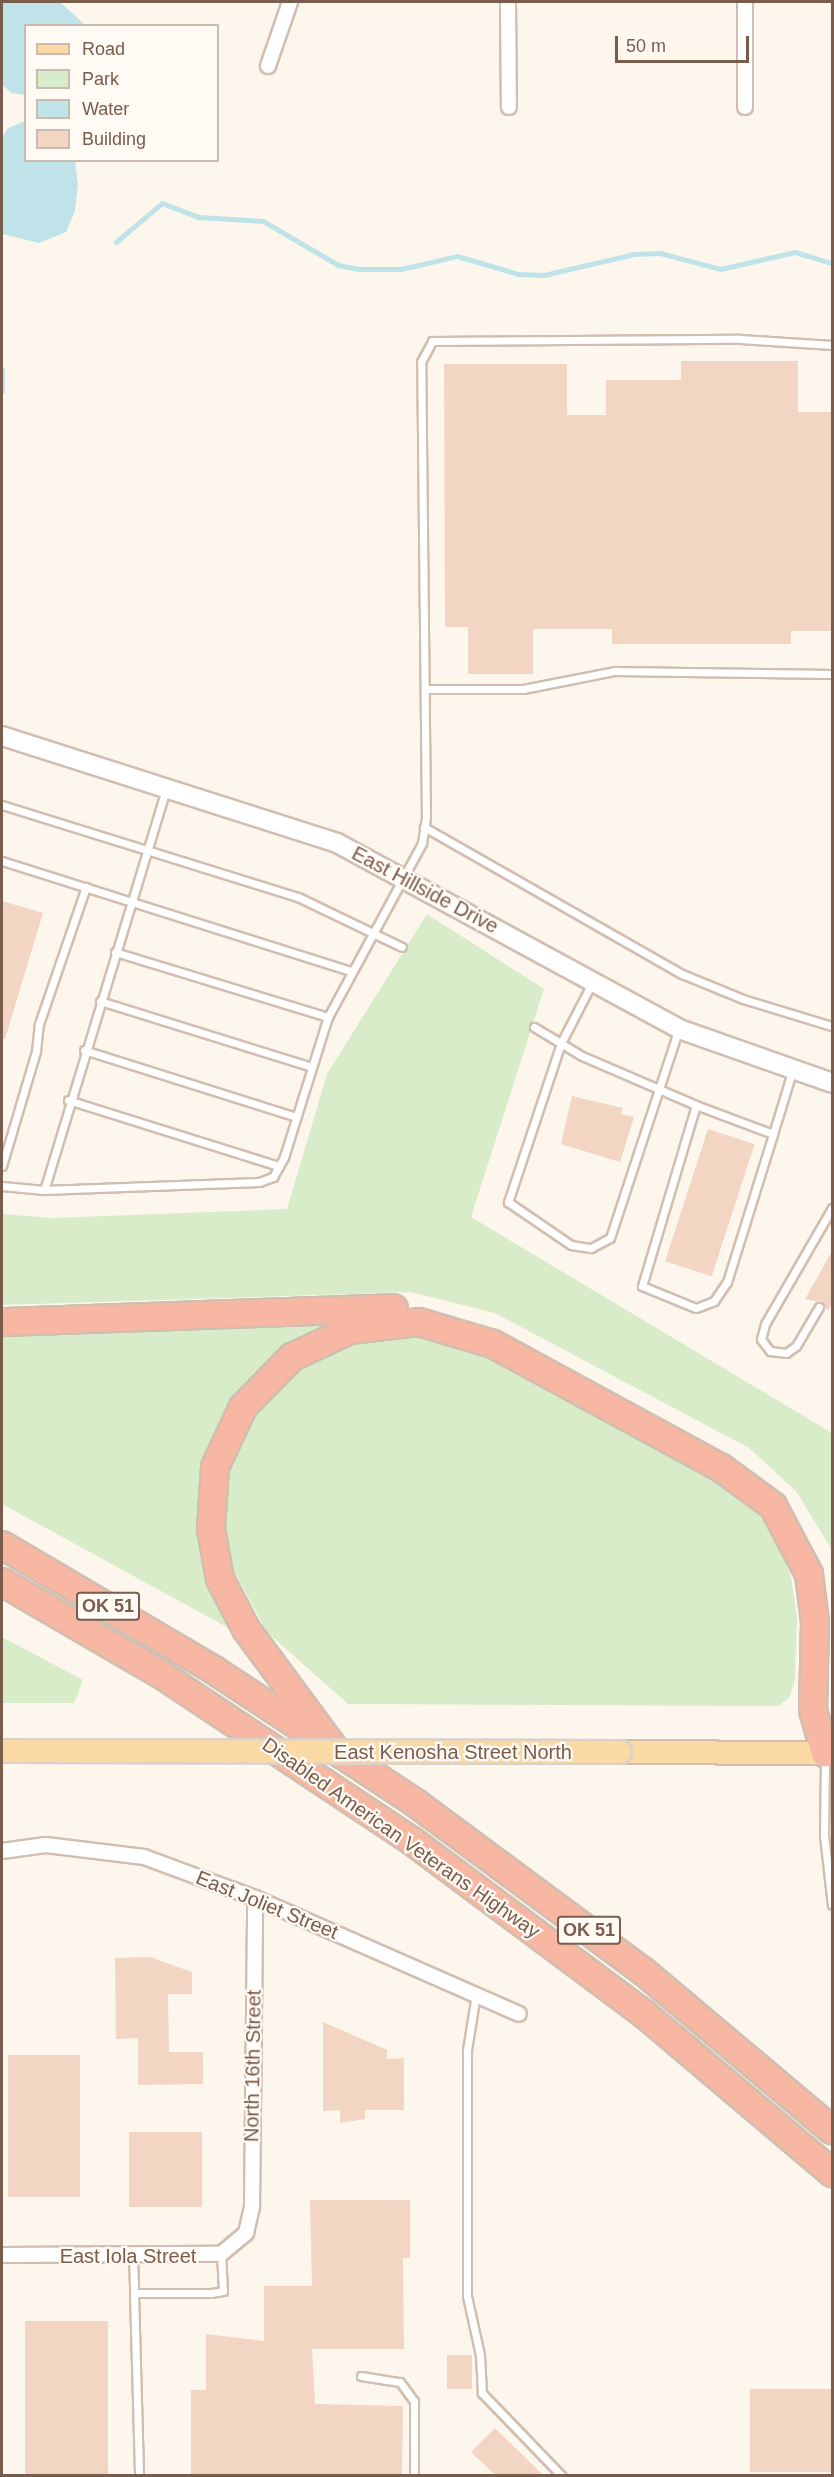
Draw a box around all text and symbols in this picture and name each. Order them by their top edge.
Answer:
legend [24,24,219,162]
scale bar [618,24,752,62]
text: 50 m [626,36,666,56]
text: Road [82,39,125,59]
text: Park [82,69,119,89]
text: Water [82,99,129,119]
text: Building [82,129,146,149]
street label: East Hillside Drive [348,841,502,939]
road number: OK 51 [75,1591,141,1621]
street label: Disabled American Veterans Highway [257,1732,545,1944]
street label: East Kenosha Street North [334,1740,572,1764]
street label: East Joliet Street [192,1866,342,1944]
road number: OK 51 [556,1915,622,1945]
street label: North 16th Street [240,1990,266,2142]
street label: East Iola Street [60,2244,196,2268]

